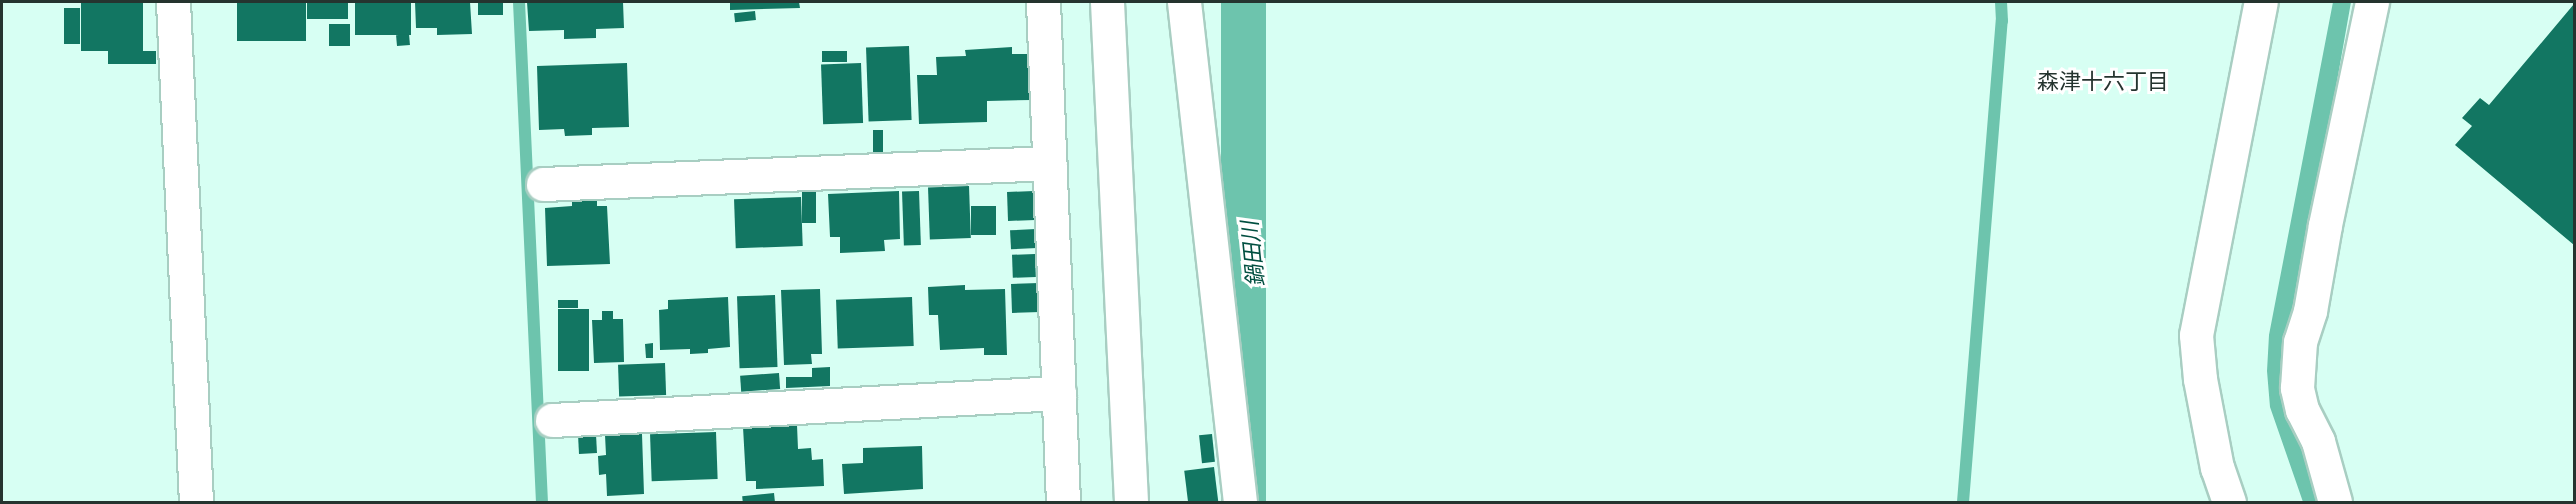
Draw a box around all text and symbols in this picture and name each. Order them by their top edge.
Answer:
district label: 森津十六丁目 [2037,69,2169,95]
water label: 鍋田川 [1236,220,1270,288]

